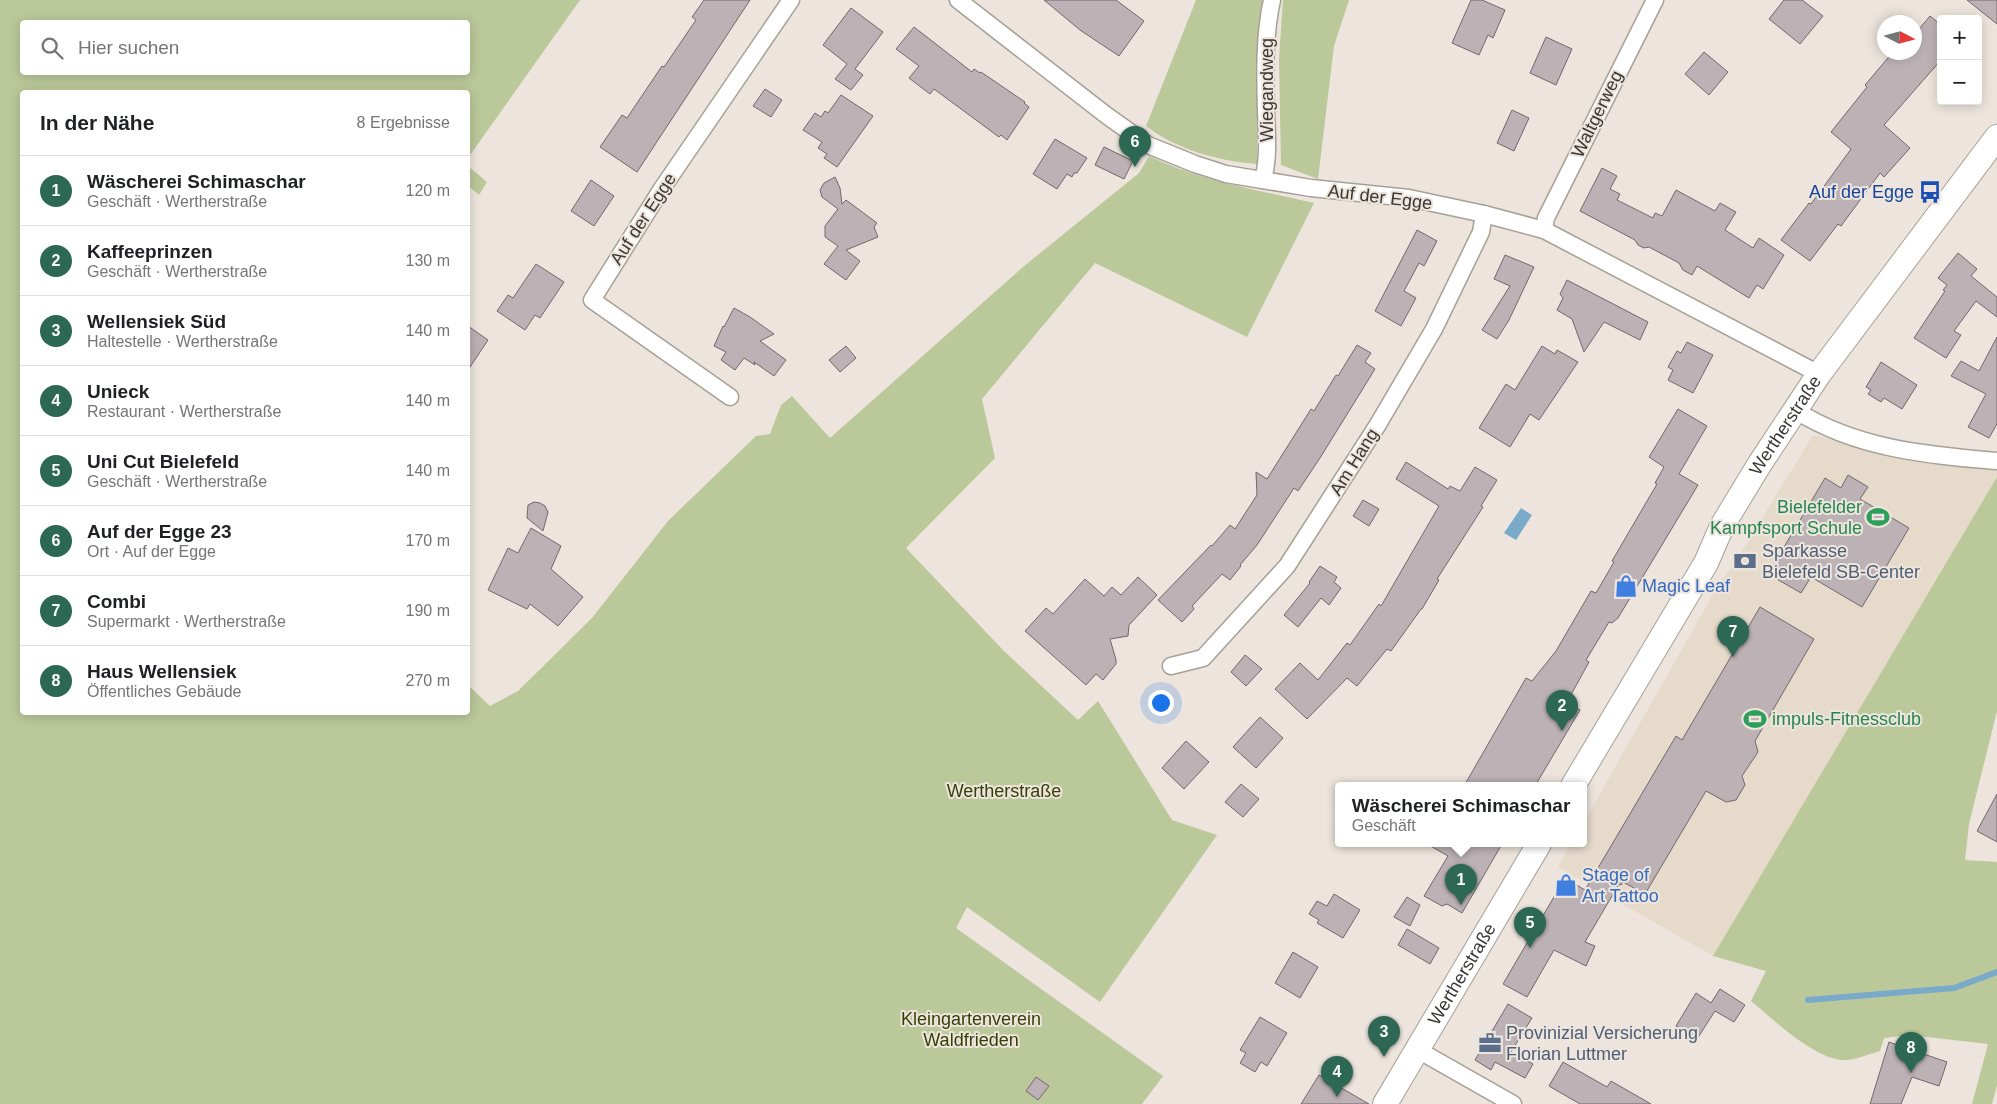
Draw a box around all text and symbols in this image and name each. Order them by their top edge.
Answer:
north arrow [1877,15,1922,60]
map controls [1937,15,1982,105]
button: + [1937,15,1982,60]
search box [20,20,470,75]
icon: search [38,34,66,62]
text: Hier suchen [78,37,179,58]
street label: Wiegandweg [1257,38,1277,142]
button: − [1937,60,1982,105]
street label: Waltgerweg [1567,67,1627,161]
text: In der Nähe [40,111,154,134]
text: 8 Ergebnisse [357,114,450,131]
pin: 6 [1119,126,1151,167]
street label: Auf der Egge [606,169,680,269]
text: Wäscherei Schimaschar [87,171,306,192]
bus stop icon: Auf der Egge [1917,179,1943,205]
street label: Auf der Egge [1327,181,1433,213]
text: 1 [52,182,60,199]
text: 120 m [406,182,450,199]
place label: Auf der Egge [1809,182,1914,202]
text: Geschäft · Wertherstraße [87,193,267,210]
text: Kaffeeprinzen [87,241,213,262]
text: 2 [52,252,60,269]
text: 130 m [406,252,450,269]
text: Geschäft · Wertherstraße [87,263,267,280]
text: Wellensiek Süd [87,311,226,332]
text: 3 [52,322,60,339]
text: 140 m [406,322,450,339]
text: Haltestelle · Wertherstraße [87,333,278,350]
street label: Wertherstraße [1745,372,1825,478]
text: Unieck [87,381,149,402]
text: 4 [52,392,60,409]
text: 140 m [406,392,450,409]
text: Restaurant · Wertherstraße [87,403,281,420]
street label: Am Hang [1326,425,1382,499]
text: Uni Cut Bielefeld [87,451,239,472]
text: 5 [52,462,60,479]
text: 140 m [406,462,450,479]
text: Geschäft · Wertherstraße [87,473,267,490]
place label: Bielefelder Kampfsport Schule [1710,497,1862,538]
sports icon: Bielefelder Kampfsport Schule [1865,504,1891,530]
text: Auf der Egge 23 [87,521,232,542]
text: 6 [52,532,60,549]
text: 170 m [406,532,450,549]
place label: Sparkasse Bielefeld SB-Center [1762,541,1920,582]
text: Ort · Auf der Egge [87,543,216,560]
bank icon: Sparkasse Bielefeld SB-Center [1732,548,1758,574]
shop icon: Magic Leaf [1613,573,1639,599]
place label: Magic Leaf [1642,576,1731,596]
text: Combi [87,591,146,612]
text: 7 [52,602,60,619]
text: 190 m [406,602,450,619]
text: Supermarkt · Wertherstraße [87,613,286,630]
pin: 7 [1717,616,1749,657]
text: Haus Wellensiek [87,661,237,682]
text: 8 [52,672,60,689]
text: 270 m [406,672,450,689]
text: Öffentliches Gebäude [87,683,241,700]
your location [1148,690,1174,716]
pin: 2 [1546,690,1578,731]
sports icon: impuls-Fitnessclub [1742,706,1768,732]
place label: impuls-Fitnessclub [1772,709,1921,729]
park label: Wertherstraße [947,781,1061,801]
popup [1335,782,1587,847]
text: Wäscherei Schimaschar [1352,795,1570,816]
text: Geschäft [1352,817,1416,834]
pin: 1 [1445,864,1477,905]
place label: Stage of Art Tattoo [1582,865,1659,906]
shop icon: Stage of Art Tattoo [1553,872,1579,898]
pin: 5 [1514,907,1546,948]
street label: Wertherstraße [1424,920,1500,1029]
park label: Kleingartenverein Waldfrieden [901,1009,1041,1050]
pin: 3 [1368,1016,1400,1057]
place label: Provinizial Versicherung Florian Luttmer [1506,1023,1698,1064]
office icon: Provinizial Versicherung Florian Luttmer [1477,1030,1503,1056]
pin: 8 [1895,1032,1927,1073]
pin: 4 [1321,1056,1353,1097]

